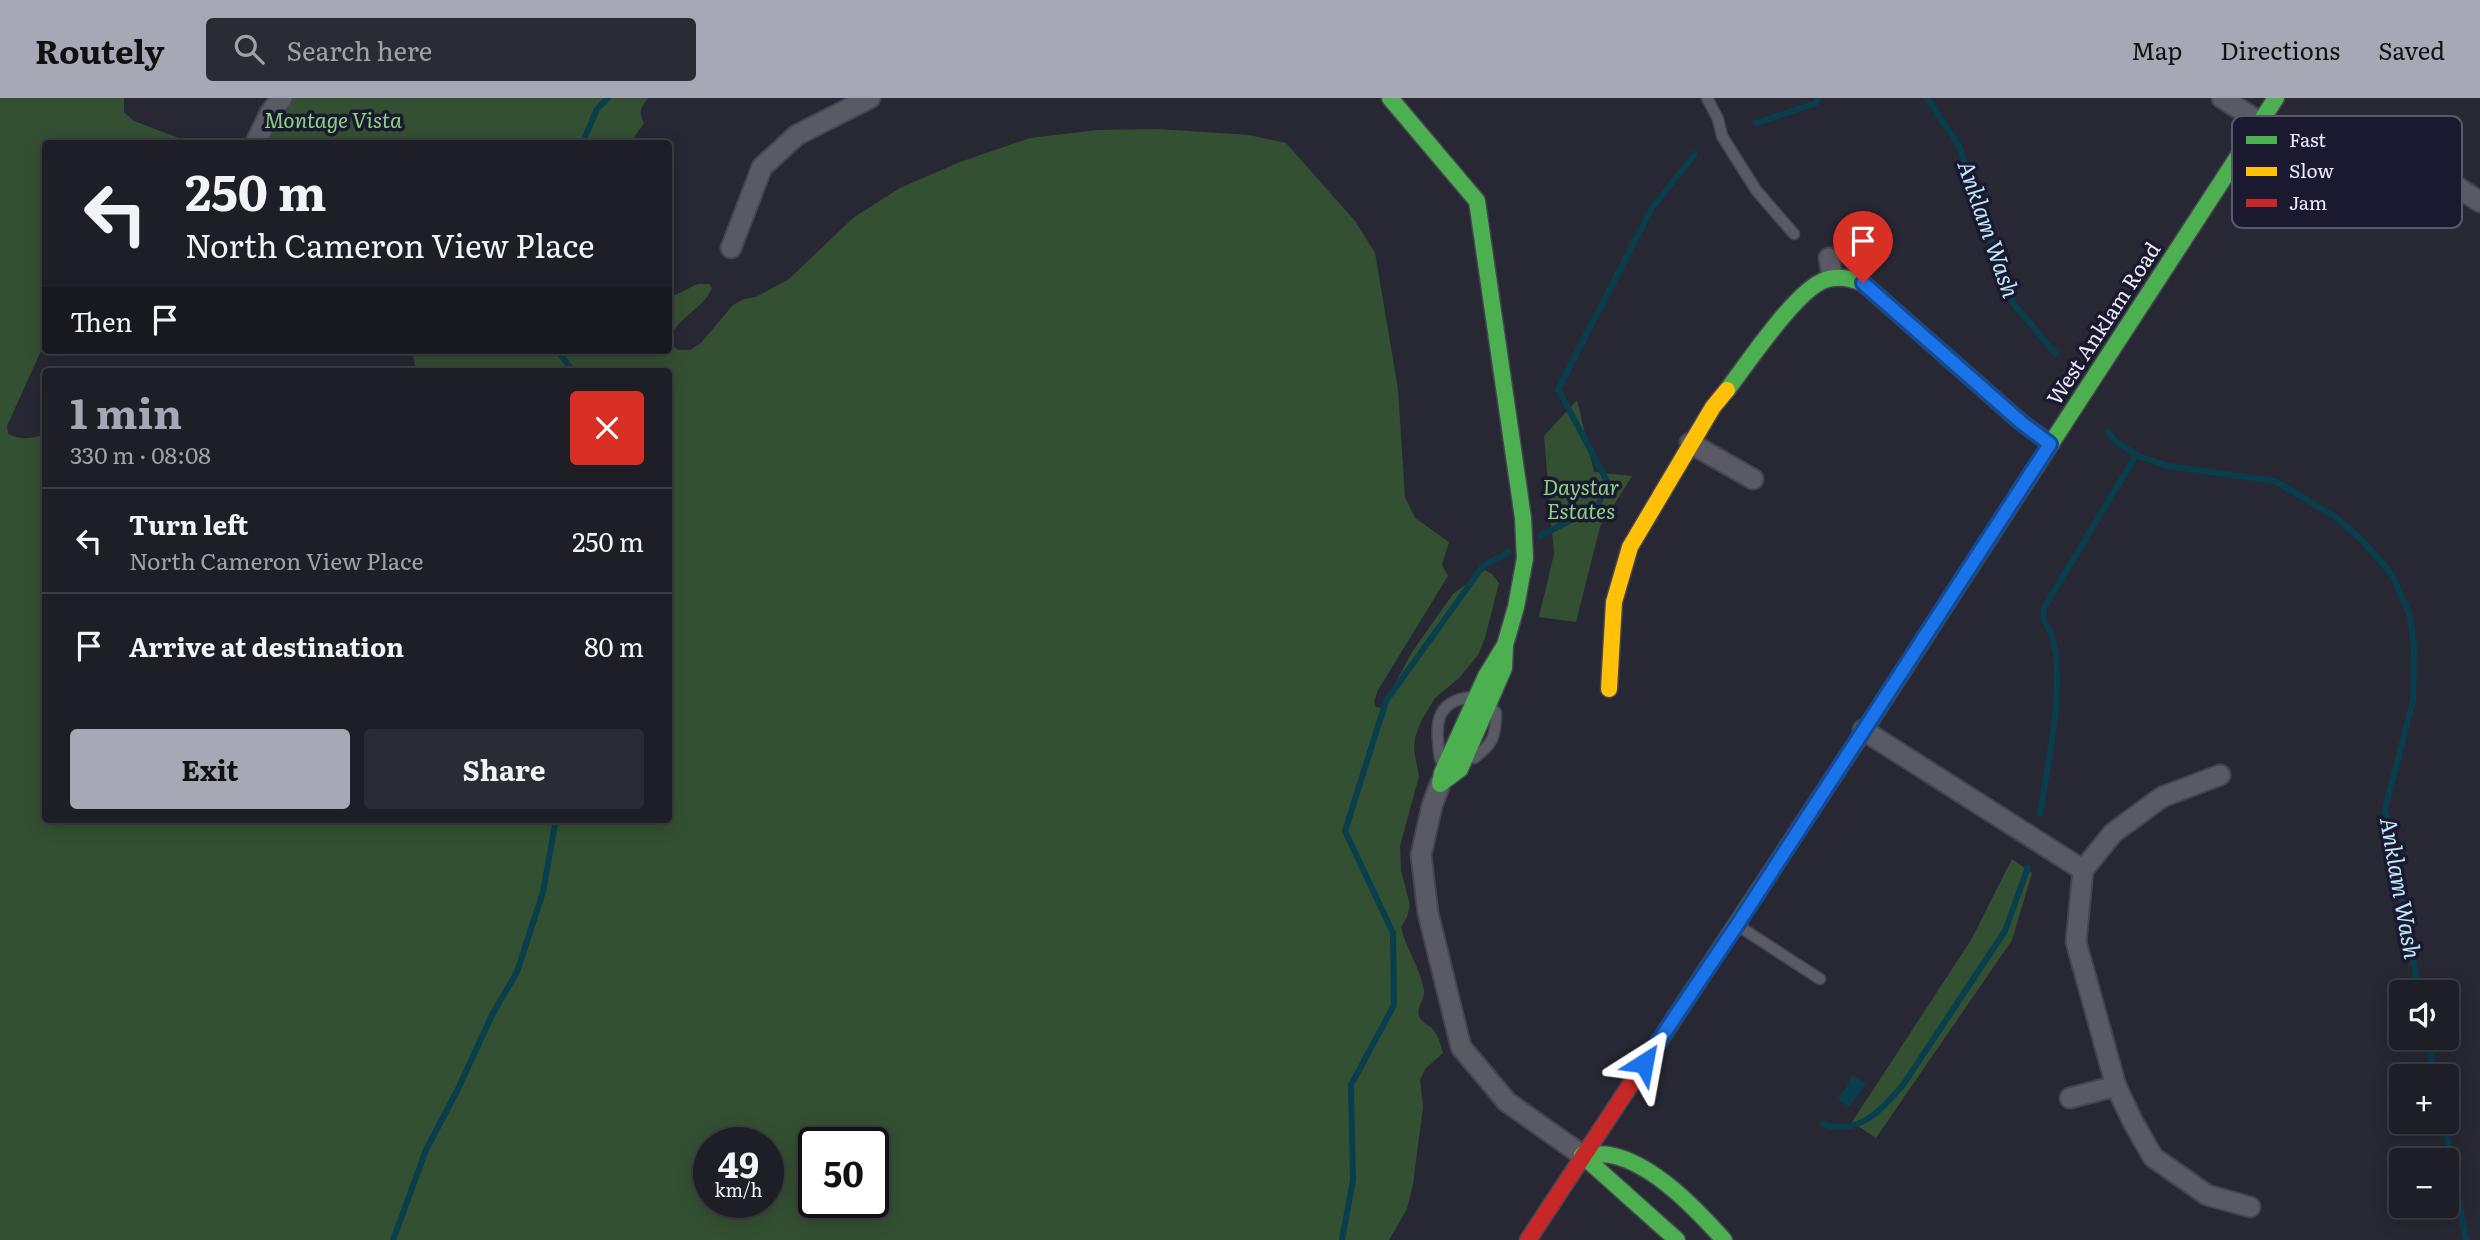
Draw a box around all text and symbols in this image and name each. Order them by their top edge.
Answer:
search box [206,18,696,81]
text: Routely [35,25,164,74]
icon: search [230,30,268,68]
text: Search here [286,30,432,69]
text: Map [2131,32,2182,67]
text: Directions [2220,32,2340,67]
text: Saved [2378,32,2445,67]
park label: Montage Vista [264,103,402,134]
legend [2232,116,2462,228]
text: Fast [2289,125,2326,153]
text: 250 m [185,153,327,226]
water label: Anklam Wash [1950,155,2029,302]
text: Slow [2289,156,2334,184]
icon: left [70,168,161,259]
text: Jam [2289,188,2327,216]
pin [1833,211,1893,283]
text: North Cameron View Place [185,220,595,268]
icon: arrive [1844,222,1882,260]
street label: West Anklam Road [2037,235,2166,410]
text: Then [70,301,132,340]
icon: arrive [146,301,184,339]
text: 1 min [70,380,182,442]
button: close [570,391,644,465]
text: 330 m · 08:08 [70,437,211,471]
park label: Daystar Estates [1543,470,1620,525]
text: Turn left [129,504,248,543]
text: 250 m [572,521,644,560]
icon: left [70,522,108,560]
text: North Cameron View Place [129,543,423,577]
text: Arrive at destination [129,626,404,665]
text: 80 m [584,626,644,665]
icon: arrive [70,627,108,665]
button: Exit [70,729,350,809]
button: Share [364,729,644,809]
water label: Anklam Wash [2373,814,2431,962]
map controls [2389,980,2459,1218]
button: sound [2389,980,2459,1050]
position arrow [1607,1026,1681,1100]
button: + [2389,1064,2459,1134]
speed limit sign: 50 [798,1127,889,1218]
text: 49 [718,1137,759,1189]
button: − [2389,1148,2459,1218]
text: km/h [715,1176,762,1203]

